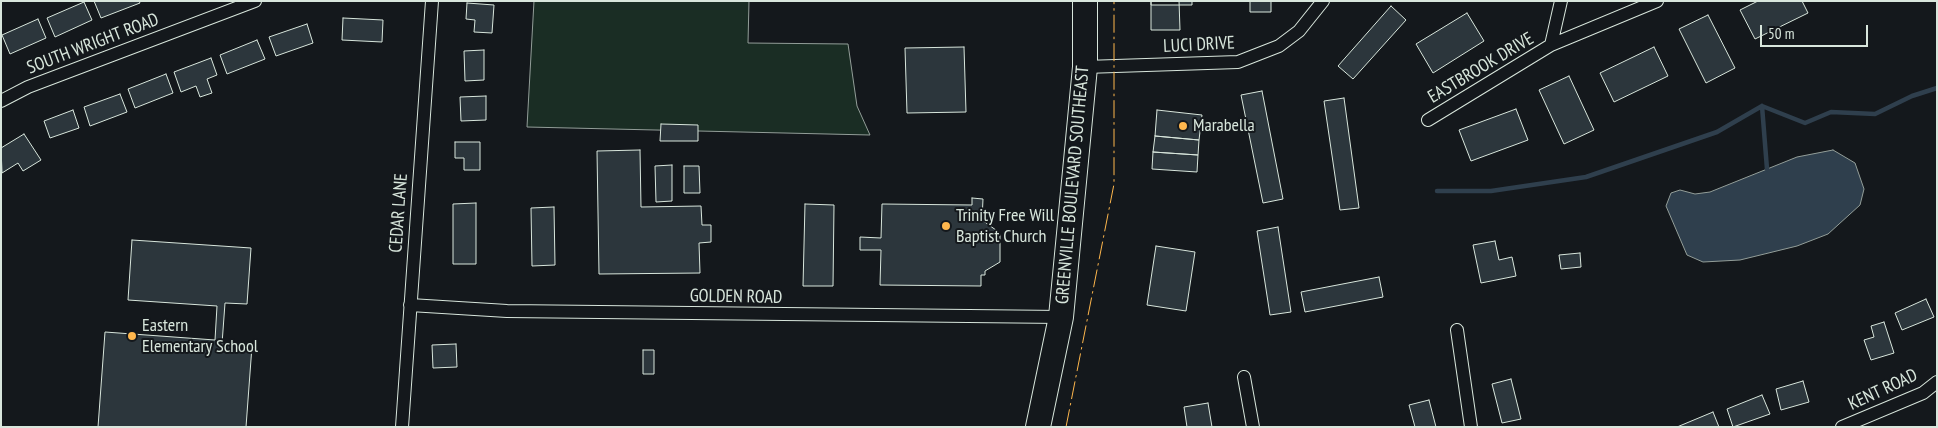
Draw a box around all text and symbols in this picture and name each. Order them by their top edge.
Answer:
street label: SOUTH WRIGHT ROAD [24,9,162,79]
scale bar [1763,15,1870,47]
text: 50 m [1768,24,1794,43]
street label: EASTBROOK DRIVE [1424,28,1538,108]
street label: LUCI DRIVE [1163,32,1235,58]
street label: GREENVILLE BOULEVARD SOUTHEAST [1052,65,1094,305]
place label: Marabella [1193,115,1255,137]
marker: Marabella [1177,120,1189,132]
street label: CEDAR LANE [385,173,413,253]
place label: Trinity Free Will Baptist Church [956,205,1054,248]
marker: Trinity Free Will Baptist Church [940,220,952,232]
street label: GOLDEN ROAD [690,285,782,309]
place label: Eastern Elementary School [142,315,258,358]
marker: Eastern Elementary School [126,330,138,342]
street label: KENT ROAD [1845,365,1921,415]

